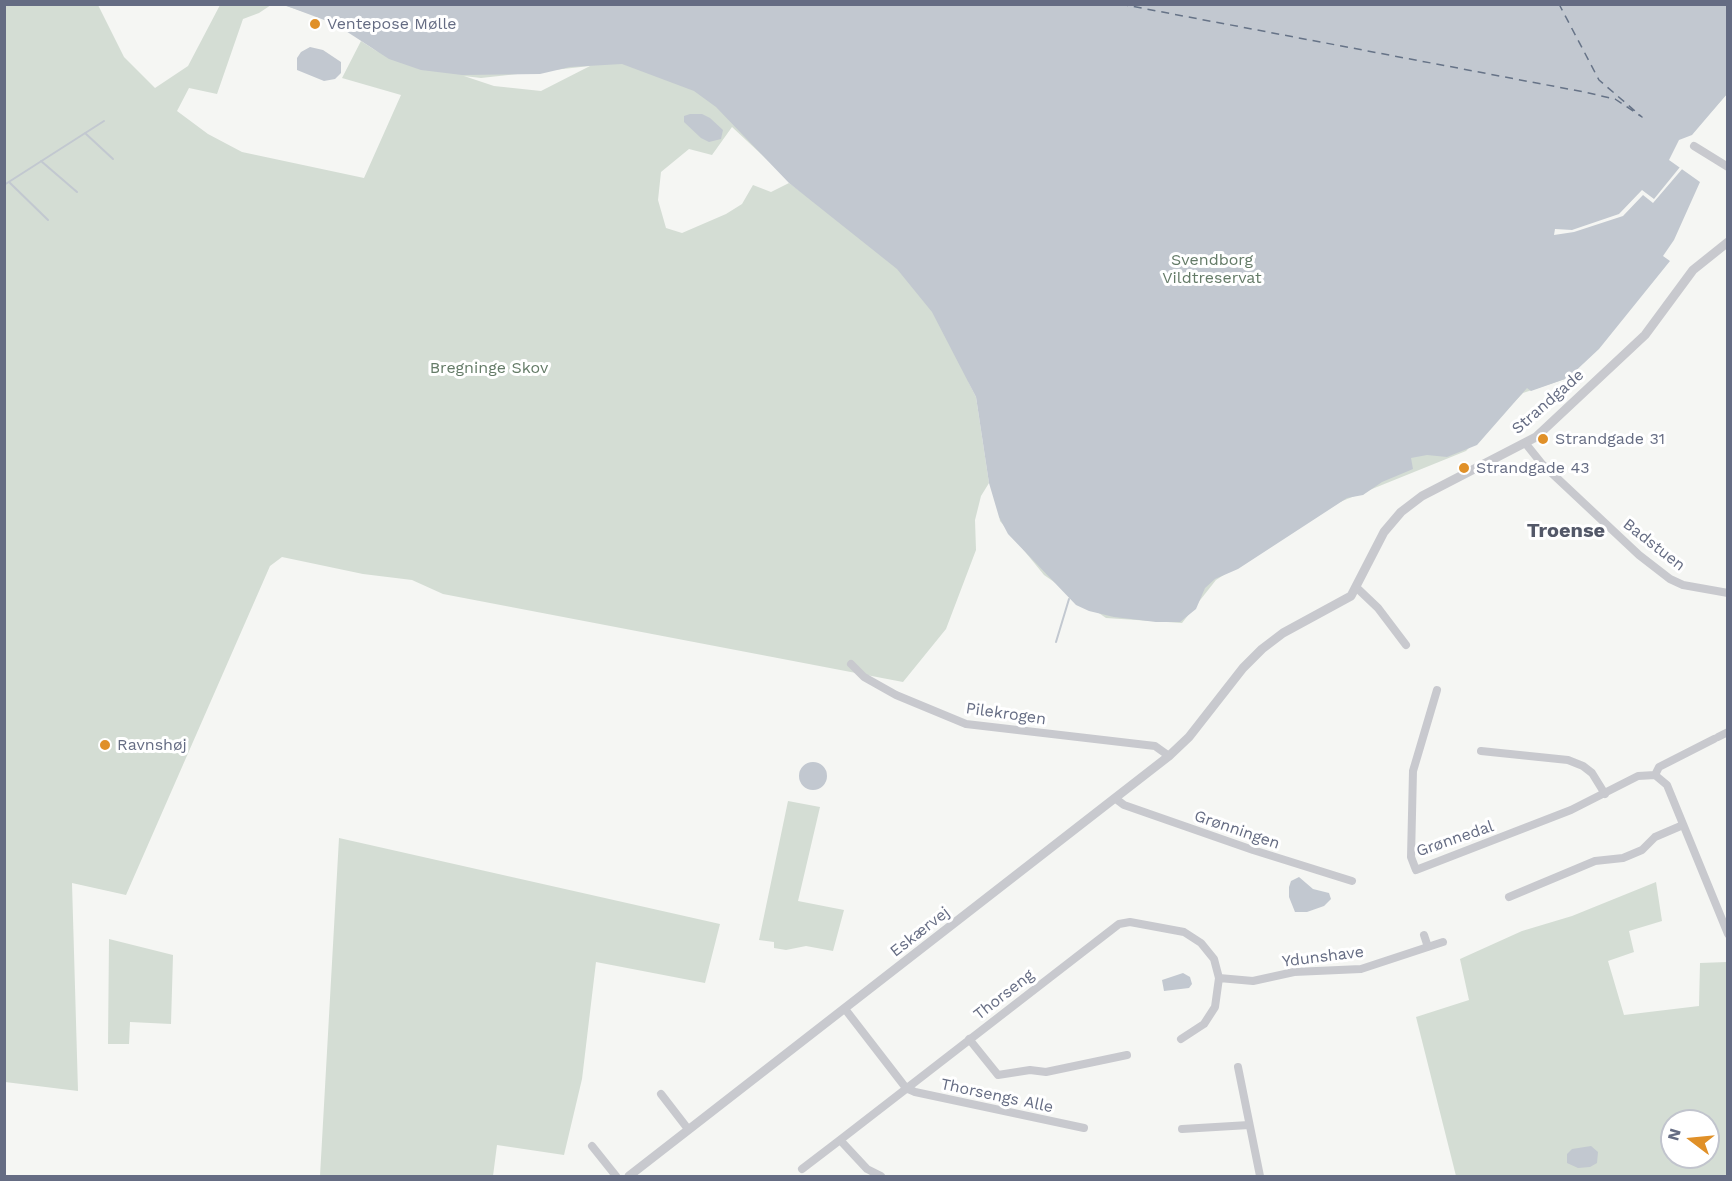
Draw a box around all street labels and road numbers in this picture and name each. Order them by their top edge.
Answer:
street label: Strandgade [1508,366,1588,438]
street label: Badstuen [1619,515,1689,575]
street label: Pilekrogen [965,699,1047,729]
street label: Grønningen [1192,806,1282,854]
street label: Grønnedal [1414,817,1496,861]
street label: Eskærvej [886,903,954,961]
street label: Ydunshave [1281,942,1365,972]
street label: Thorseng [970,966,1038,1024]
street label: Thorsengs Alle [939,1075,1055,1117]

